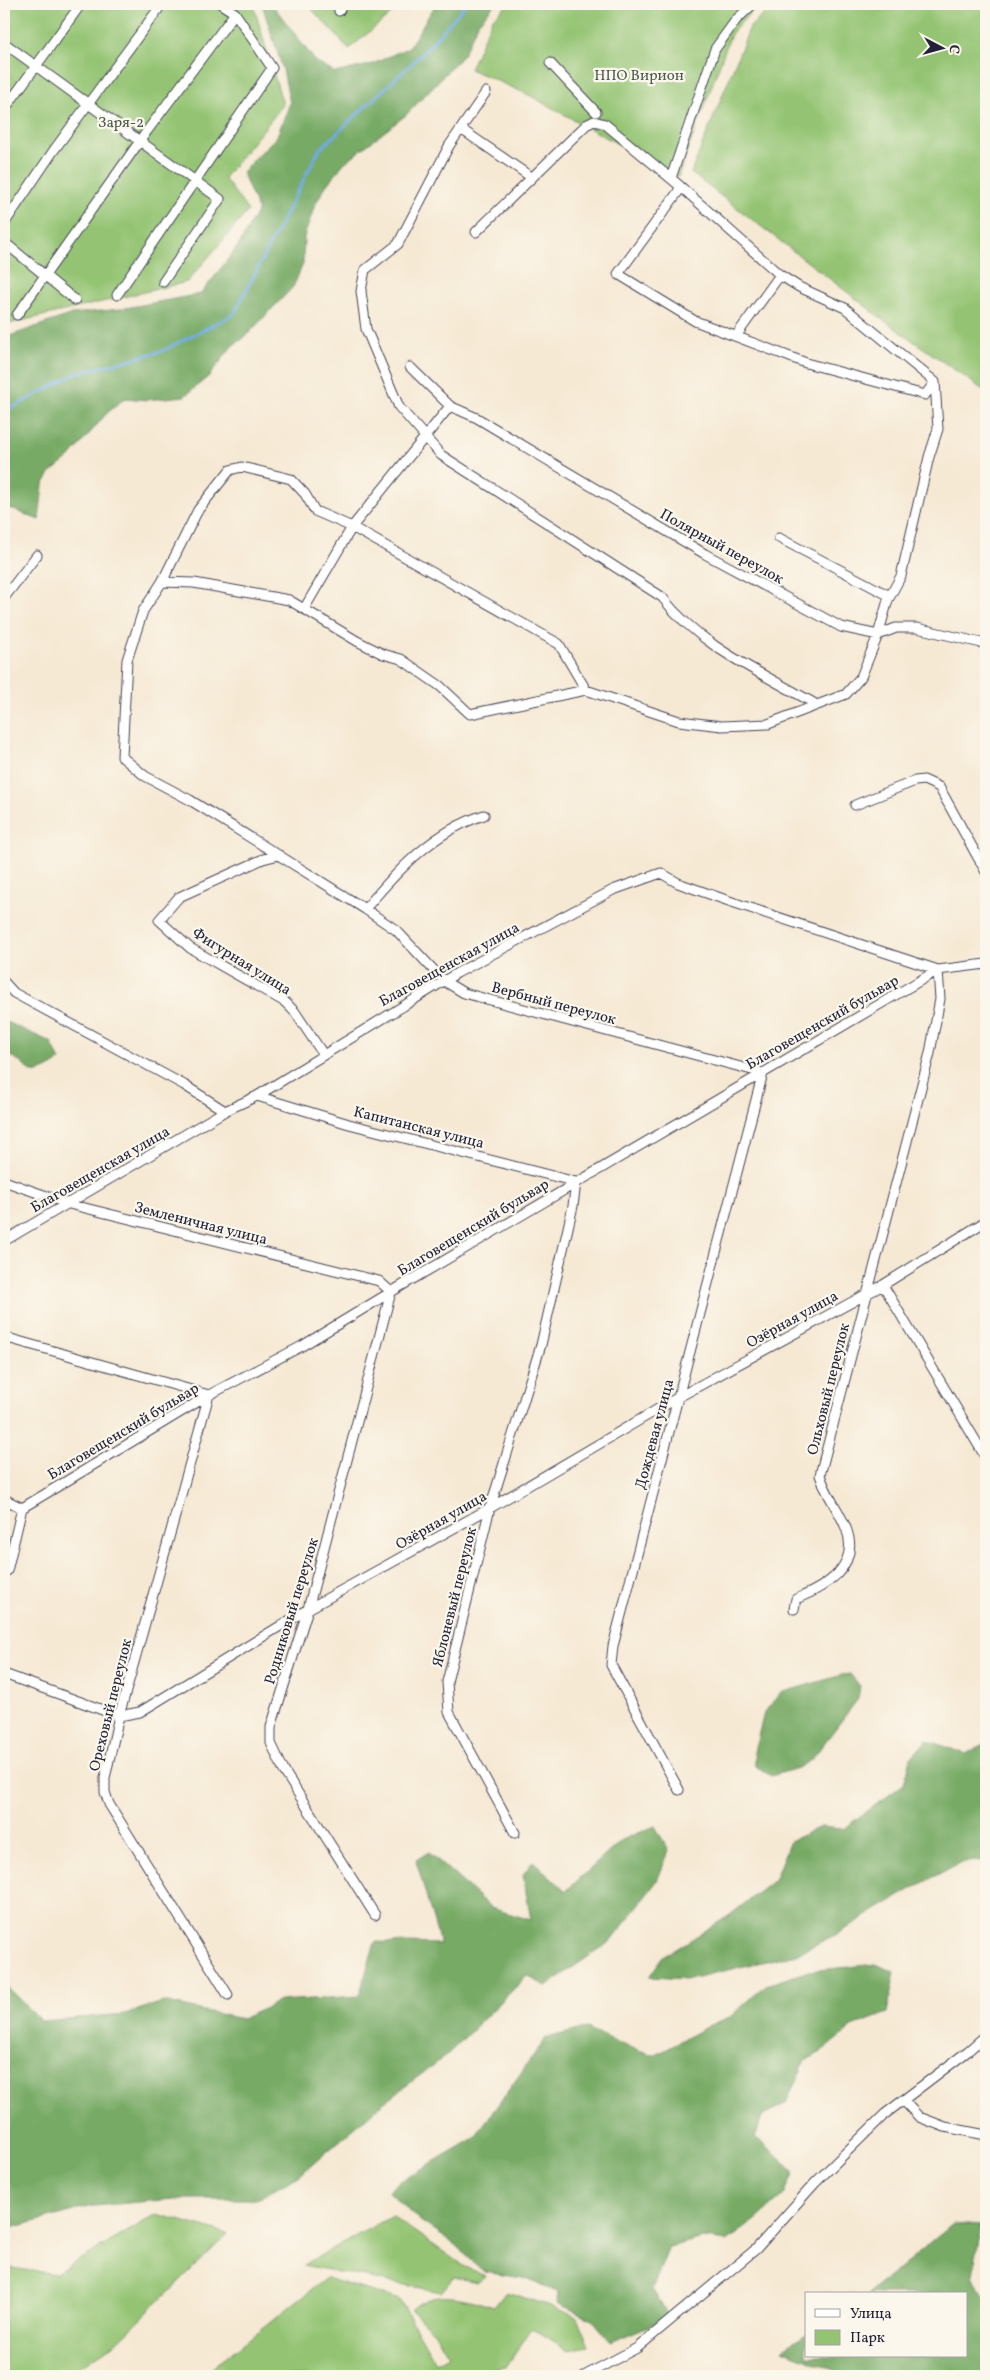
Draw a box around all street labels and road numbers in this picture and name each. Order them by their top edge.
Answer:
street label: Полярный переулок [655,504,787,590]
street label: Благовещенская улица [376,918,524,1013]
street label: Фигурная улица [188,923,295,1001]
street label: Благовещенский бульвар [742,971,903,1076]
street label: Вербный переулок [489,978,618,1031]
street label: Капитанская улица [351,1102,486,1155]
street label: Благовещенская улица [27,1122,174,1219]
street label: Благовещенский бульвар [394,1175,553,1282]
street label: Земленичная улица [132,1198,269,1251]
street label: Озёрная улица [743,1286,842,1354]
street label: Ольховый переулок [803,1321,856,1458]
street label: Дождевая улица [631,1377,680,1492]
street label: Благовещенский бульвар [44,1379,203,1486]
street label: Озёрная улица [392,1487,491,1556]
street label: Яблоневый переулок [428,1525,483,1670]
street label: Родниковый переулок [260,1535,325,1687]
street label: Ореховый переулок [85,1637,138,1774]

